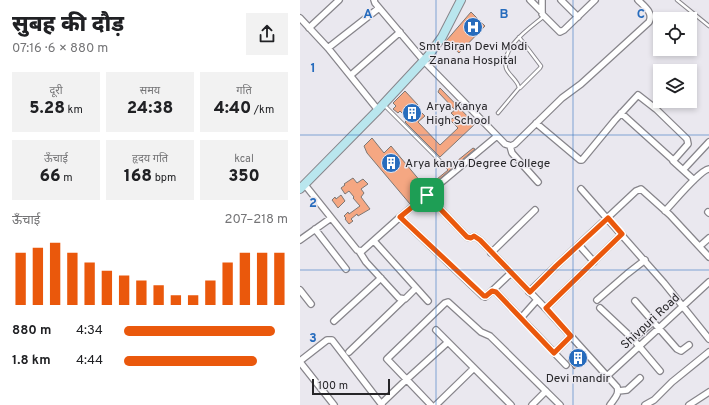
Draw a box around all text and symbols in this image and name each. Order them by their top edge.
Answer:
text: A [363,7,373,23]
text: B [500,7,509,23]
text: C [637,7,645,23]
text: सुबह की दौड़ [12,12,124,39]
map controls [653,12,697,108]
button: locate [653,12,697,56]
button: share [246,13,288,55]
hospital icon: Smt Biran Devi Modi Zanana Hospital [462,16,484,38]
place label: Smt Biran Devi Modi Zanana Hospital [419,39,527,69]
text: 07:16 · 6 × 880 m [12,41,108,57]
text: 1 [310,61,316,77]
button: layers [653,64,697,108]
text: दूरी [49,84,63,98]
text: समय [140,84,160,98]
text: गति [236,84,252,98]
text: 5.28 [29,98,65,120]
text: 24:38 [127,98,173,120]
text: 4:40 [214,98,251,120]
place label: Arya Kanya High School [426,99,490,129]
building icon: Arya Kanya High School [401,102,423,124]
text: km [65,103,83,117]
text: /km [251,103,274,117]
text: ऊँचाई [44,152,68,166]
text: हृदय गति [132,152,168,166]
text: kcal [234,152,254,166]
building icon: Arya kanya Degree College [380,152,402,174]
place label: Arya kanya Degree College [405,156,550,172]
text: 66 [40,166,61,188]
text: 168 [124,166,152,188]
text: 350 [228,166,260,188]
text: m [61,171,73,185]
text: bpm [152,171,176,185]
pin [410,178,444,212]
icon: arrive [416,184,438,206]
text: 2 [309,196,317,212]
text: 207–218 m [225,212,288,228]
text: ऊँचाई [12,213,40,229]
street label: Shivpuri Road [618,290,684,353]
text: 880 m [12,323,51,339]
text: 4:34 [76,323,103,339]
text: 3 [309,331,317,347]
building icon: Devi mandir [567,347,589,369]
text: 1.8 km [12,353,51,369]
text: 4:44 [76,353,103,369]
place label: Devi mandir [546,371,611,387]
scale bar [312,377,390,396]
text: 100 m [318,379,348,393]

